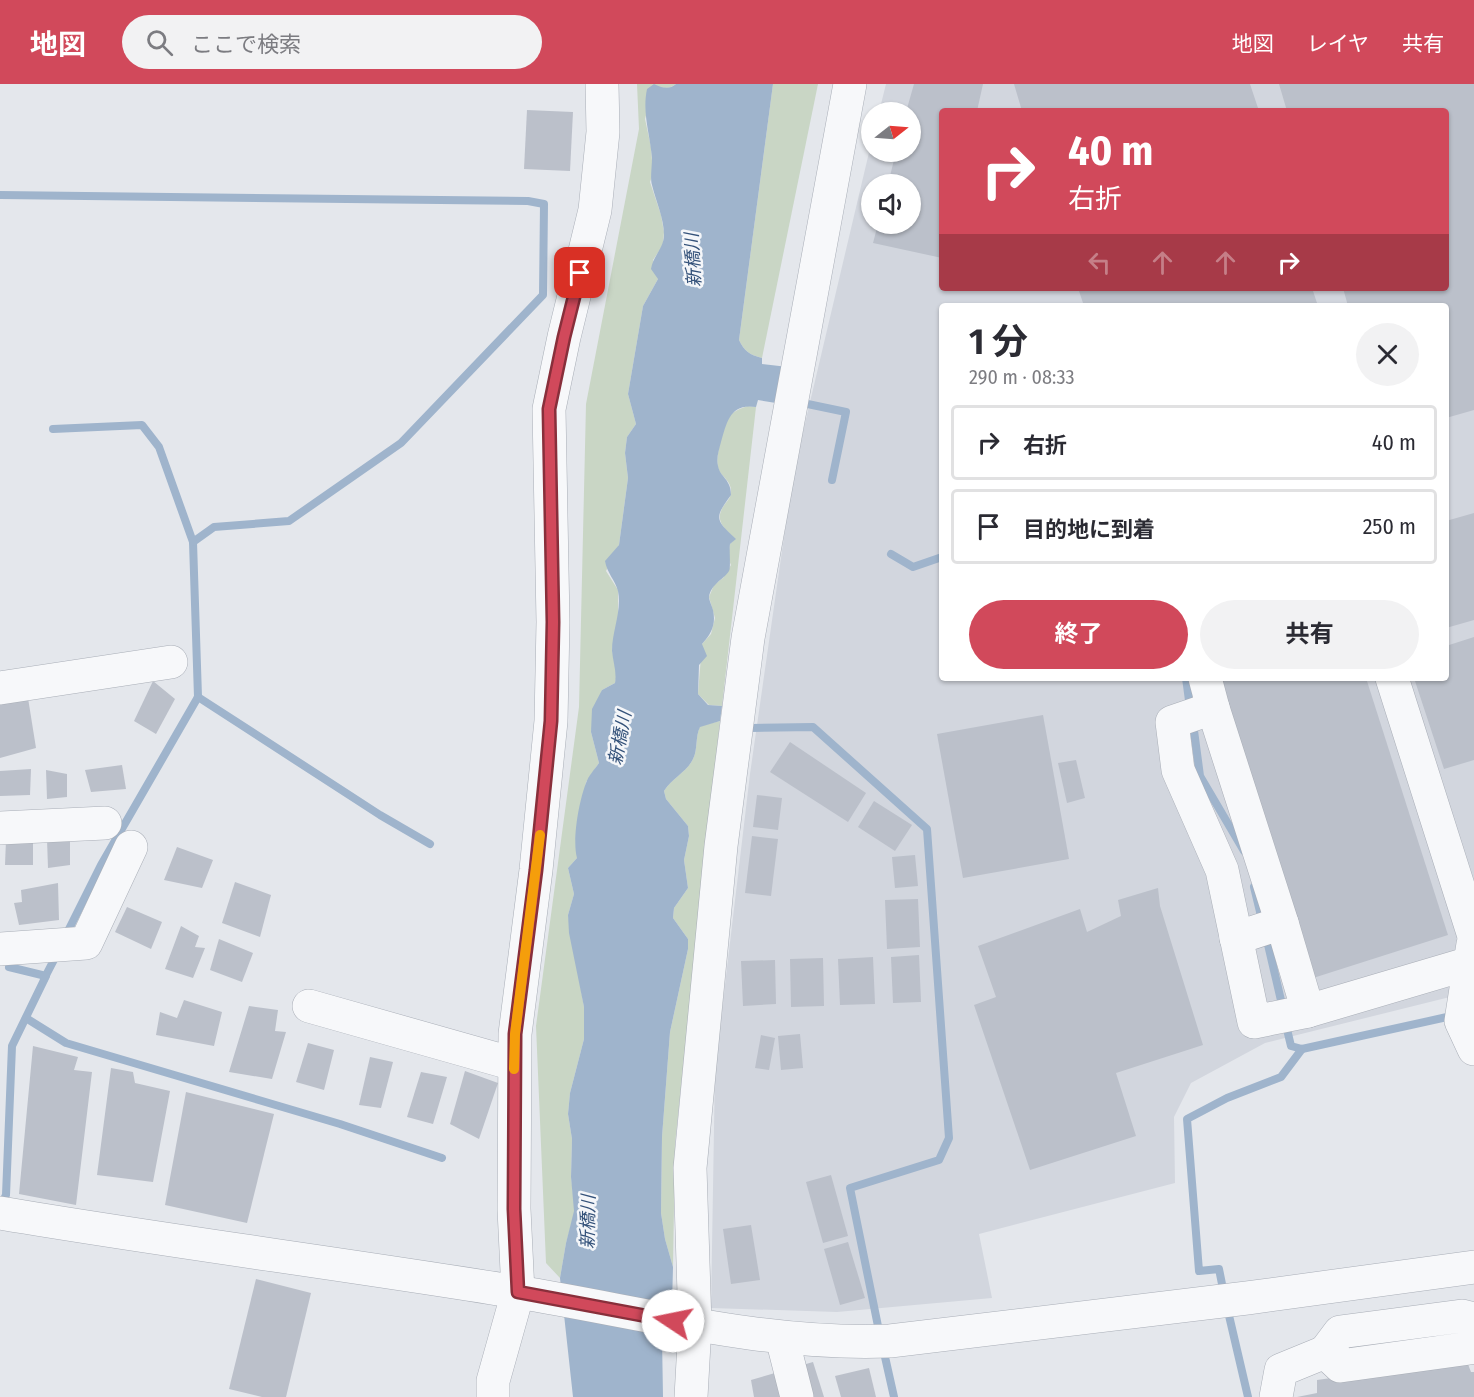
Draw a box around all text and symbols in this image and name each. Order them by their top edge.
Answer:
search box [122,15,542,69]
icon: search [143,26,176,59]
text: 地図 [30,28,86,61]
text: ここで検索 [191,31,301,58]
text: 地図 [1232,31,1274,57]
text: レイヤ [1307,31,1369,57]
text: 共有 [1402,31,1444,57]
north arrow [861,102,921,162]
map controls [861,102,921,234]
text: 40 m [1068,126,1153,176]
icon: right [969,132,1047,210]
button: sound [861,174,921,234]
text: 右折 [1068,183,1122,215]
water label: 新橋川 [680,230,705,288]
icon: left [1083,246,1116,279]
icon: ahead [1146,246,1179,279]
icon: ahead [1209,246,1242,279]
icon: right [1272,246,1305,279]
pin [554,247,605,298]
icon: arrive [563,256,596,289]
text: 1 分 [969,320,1028,364]
button: close [1356,323,1419,386]
text: 290 m · 08:33 [969,365,1074,389]
icon: right [972,426,1005,459]
text: 40 m [1372,429,1416,456]
text: 右折 [1023,432,1067,459]
icon: arrive [972,510,1005,543]
text: 250 m [1363,513,1416,540]
text: 目的地に到着 [1023,516,1155,543]
button: 終了 [969,600,1188,669]
button: 共有 [1200,600,1419,669]
water label: 新橋川 [604,707,636,767]
water label: 新橋川 [577,1193,600,1249]
position arrow [641,1289,705,1353]

